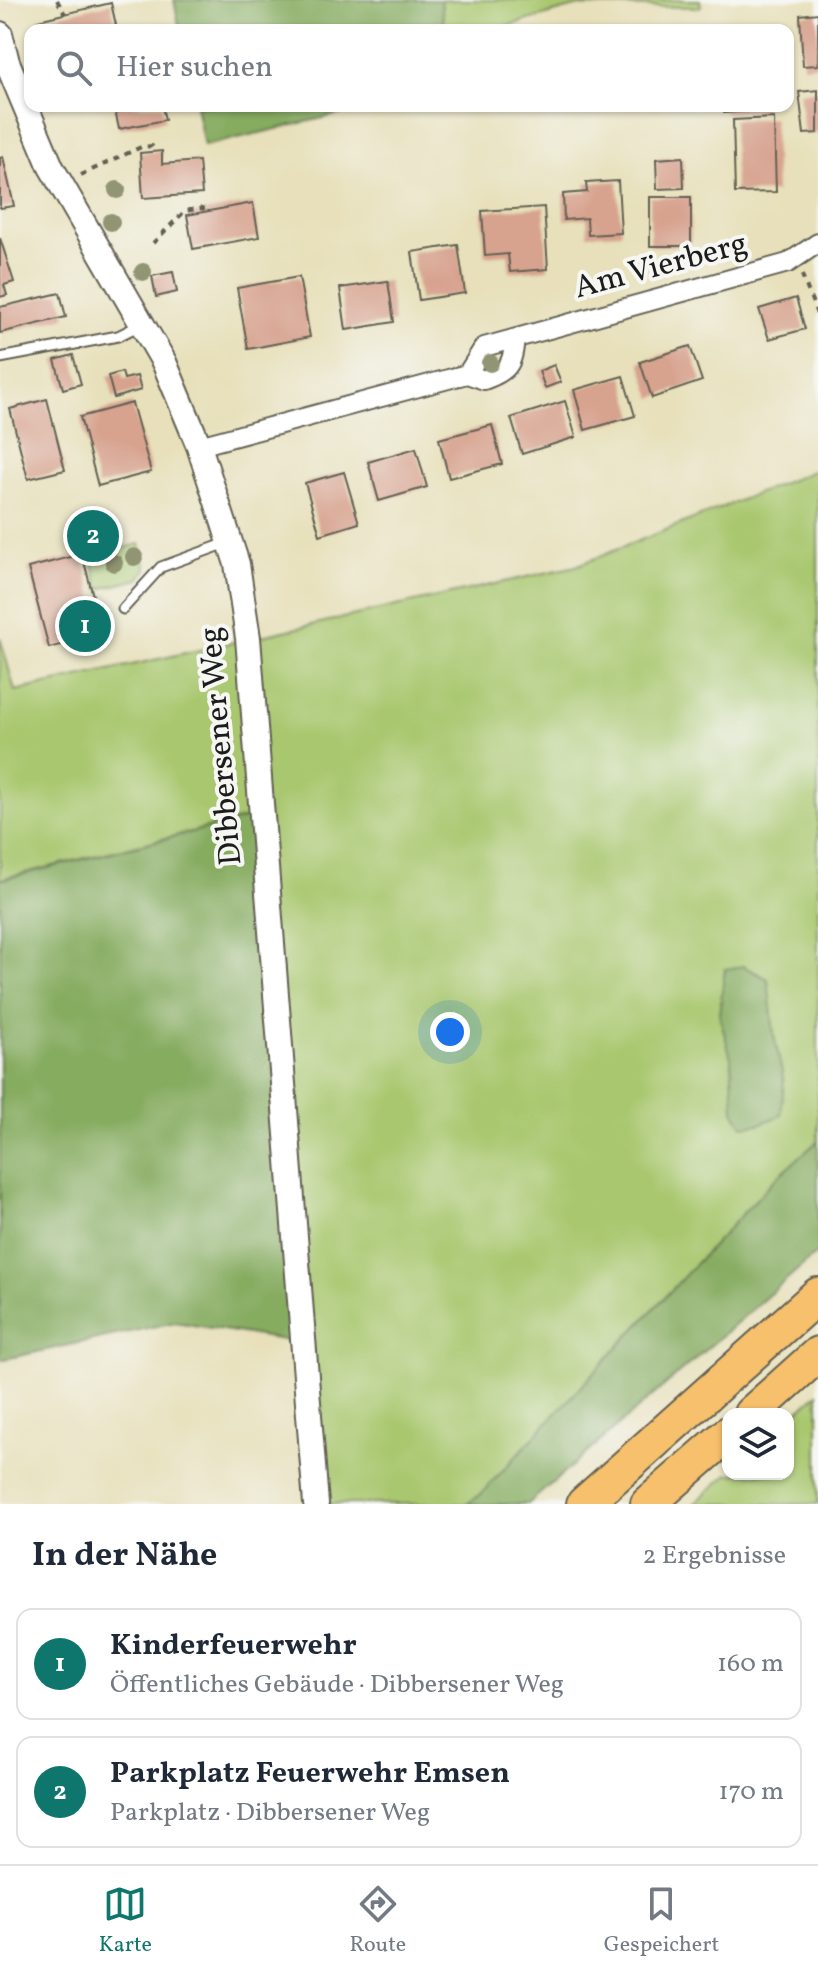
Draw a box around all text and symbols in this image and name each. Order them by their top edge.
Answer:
search box [24,24,794,112]
icon: search [52,46,96,90]
text: Hier suchen [116,47,273,89]
street label: Am Vierberg [570,223,752,311]
pin: 2 [67,506,119,566]
pin: 1 [59,596,111,656]
street label: Dibbersener Weg [190,625,254,867]
your location [430,1012,470,1052]
map controls [722,1408,794,1480]
button: layers [722,1408,794,1480]
text: In der Nähe [32,1533,217,1580]
text: 2 Ergebnisse [643,1538,786,1574]
text: Kinderfeuerwehr [110,1625,357,1667]
text: 1 [55,1646,65,1682]
text: 160 m [717,1646,784,1682]
text: Öffentliches Gebäude · Dibbersener Weg [110,1667,564,1703]
text: Parkplatz Feuerwehr Emsen [110,1753,510,1795]
text: 2 [53,1774,67,1810]
text: 170 m [719,1774,784,1810]
text: Parkplatz · Dibbersener Weg [110,1795,430,1831]
tab: Karte [99,1882,152,1961]
tab: Route [349,1882,406,1961]
tab: Gespeichert [604,1882,719,1961]

